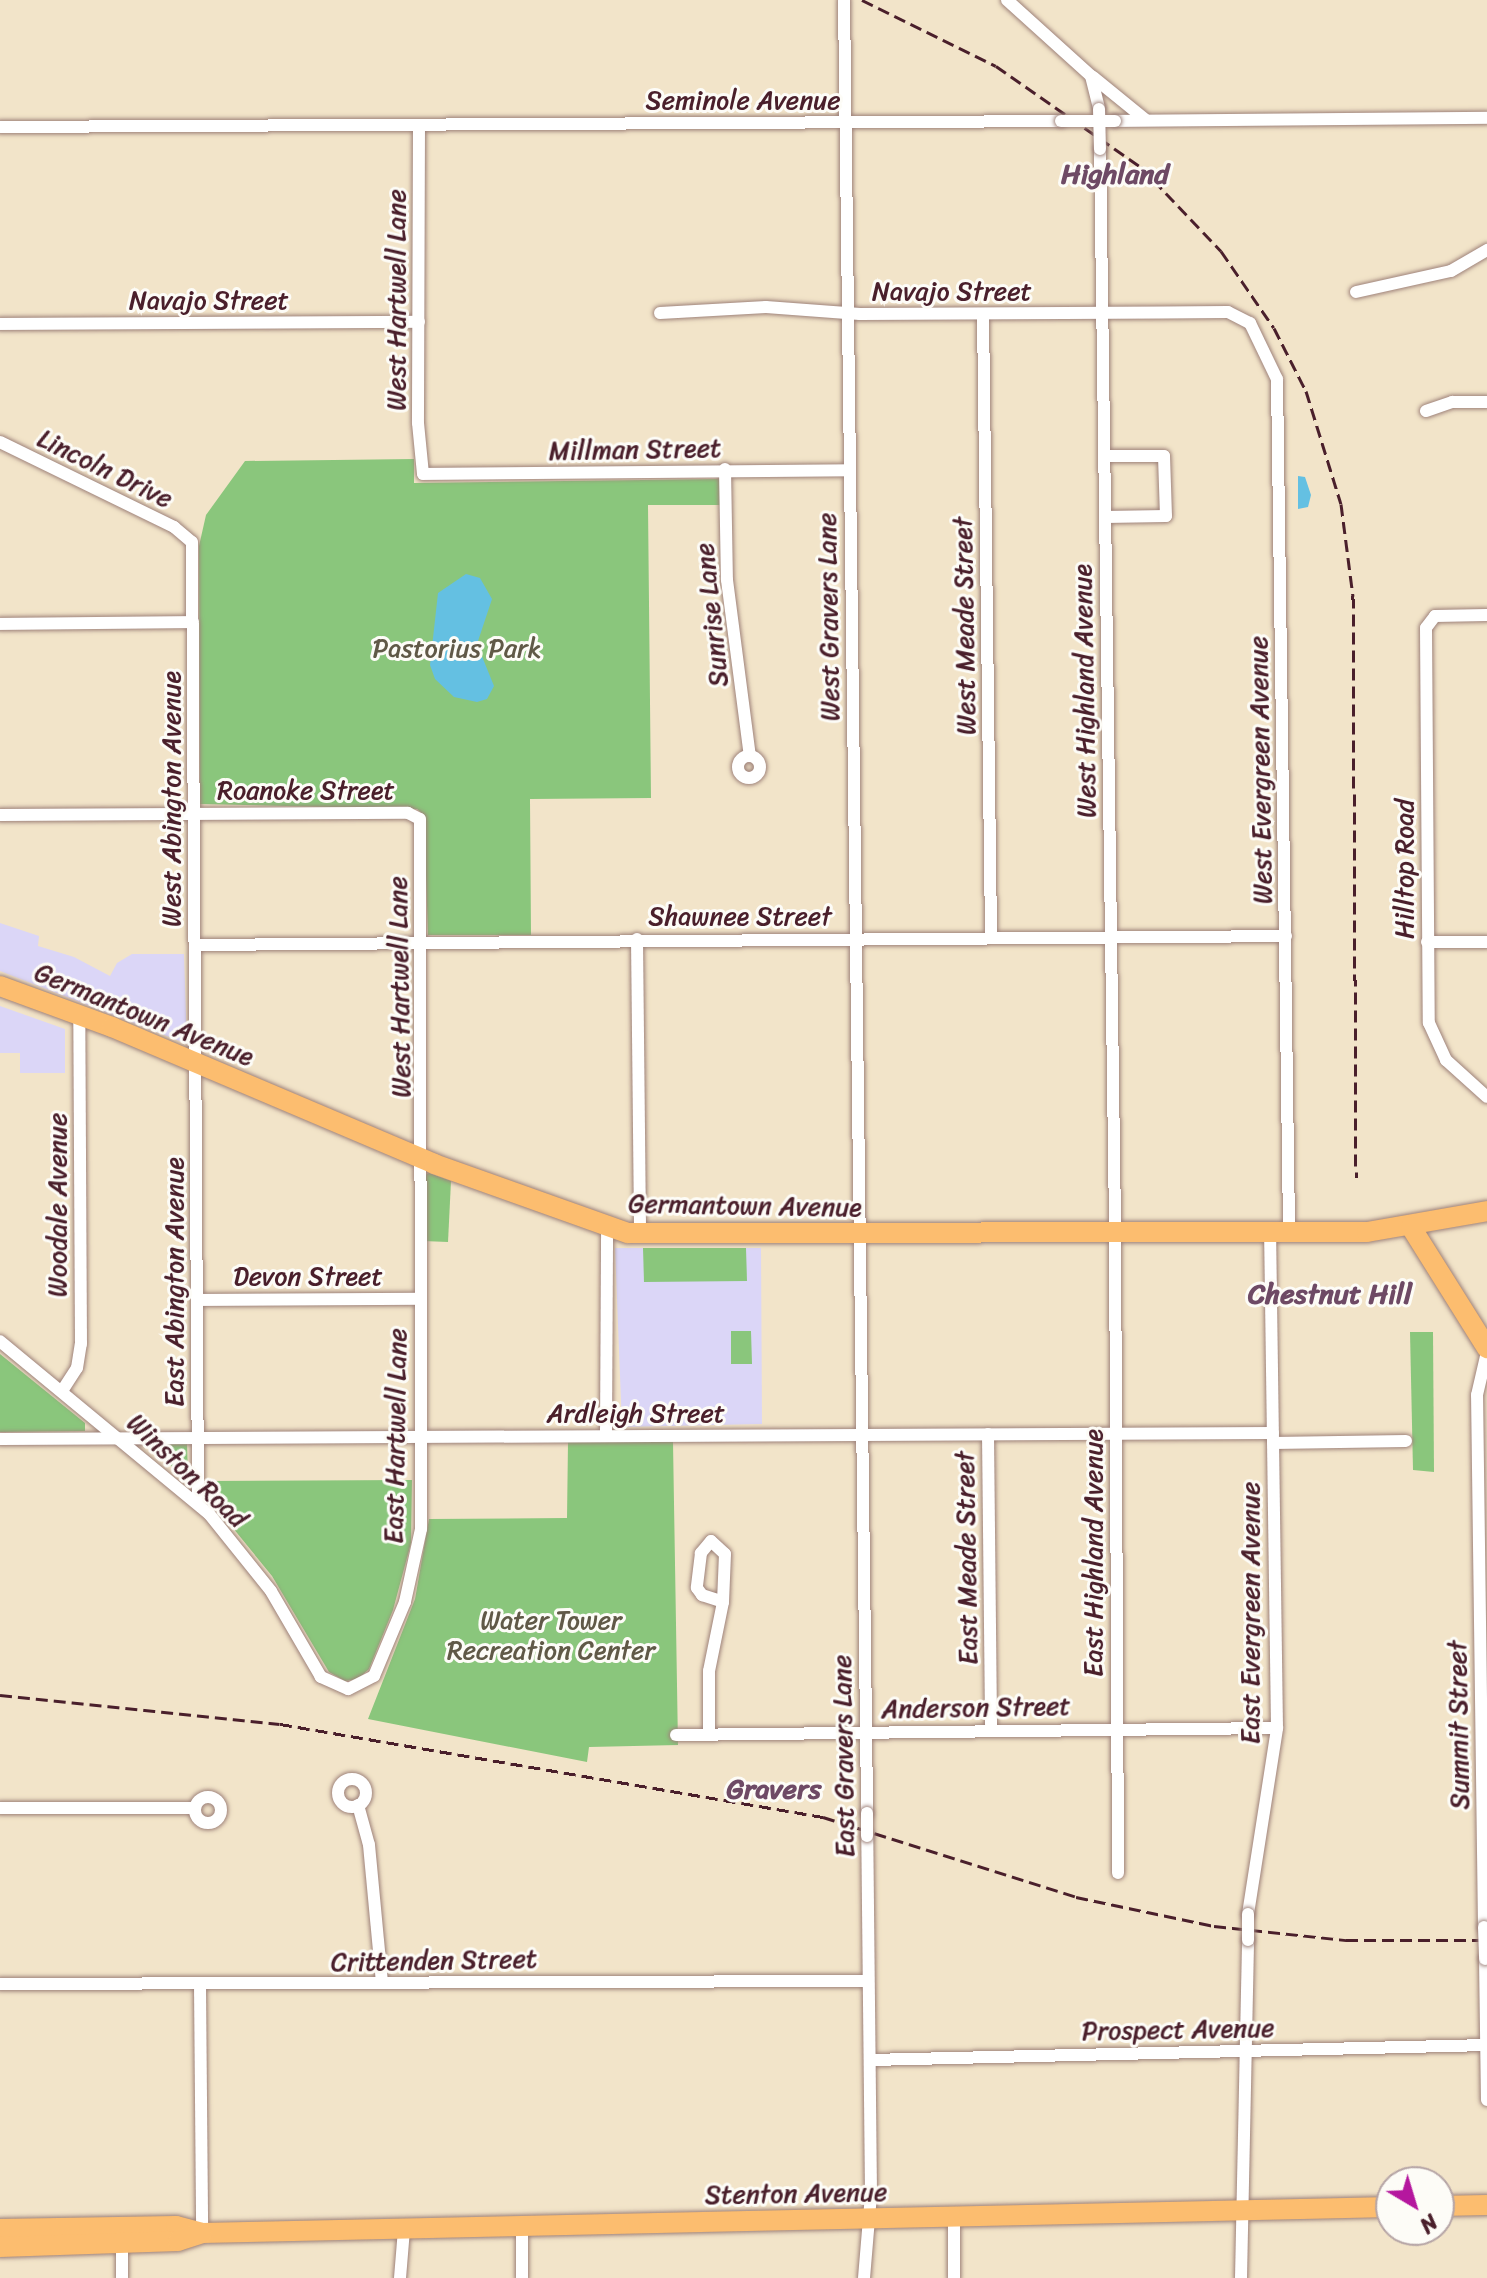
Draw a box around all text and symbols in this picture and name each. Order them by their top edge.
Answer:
street label: Seminole Avenue [646,85,840,117]
district label: Highland [1061,157,1169,191]
street label: West Hartwell Lane [381,189,413,411]
street label: Navajo Street [872,276,1032,308]
street label: Navajo Street [129,285,289,317]
street label: Lincoln Drive [32,423,178,515]
street label: Millman Street [548,433,722,467]
street label: West Gravers Lane [812,511,846,723]
street label: West Meade Street [947,516,983,736]
street label: Sunrise Lane [689,542,735,688]
street label: West Highland Avenue [1067,564,1103,818]
park label: Pastorius Park [372,633,542,665]
street label: West Evergreen Avenue [1243,636,1279,904]
street label: West Abington Avenue [156,670,188,928]
street label: Roanoke Street [217,775,395,807]
street label: Hilltop Road [1389,799,1421,939]
street label: West Hartwell Lane [382,876,418,1098]
street label: Shawnee Street [648,901,832,933]
street label: Germantown Avenue [30,957,258,1073]
street label: Woodale Avenue [42,1113,74,1297]
street label: East Abington Avenue [159,1156,191,1408]
street label: Germantown Avenue [628,1188,862,1224]
street label: Devon Street [233,1261,383,1293]
district label: Chestnut Hill [1248,1277,1412,1311]
street label: East Hartwell Lane [379,1328,413,1544]
street label: Ardleigh Street [547,1398,725,1430]
street label: Winston Road [120,1407,254,1535]
street label: East Highland Avenue [1078,1429,1110,1677]
street label: East Meade Street [950,1451,984,1665]
street label: East Evergreen Avenue [1235,1482,1267,1744]
park label: Water Tower Recreation Center [446,1605,656,1666]
street label: Summit Street [1442,1640,1476,1810]
street label: East Gravers Lane [827,1653,861,1859]
street label: Anderson Street [881,1691,1071,1725]
district label: Gravers [727,1772,821,1806]
street label: Crittenden Street [331,1944,537,1978]
street label: Prospect Avenue [1081,2013,1275,2047]
north arrow [1375,2166,1455,2246]
street label: Stenton Avenue [704,2177,888,2211]
text: N [1411,2204,1447,2244]

